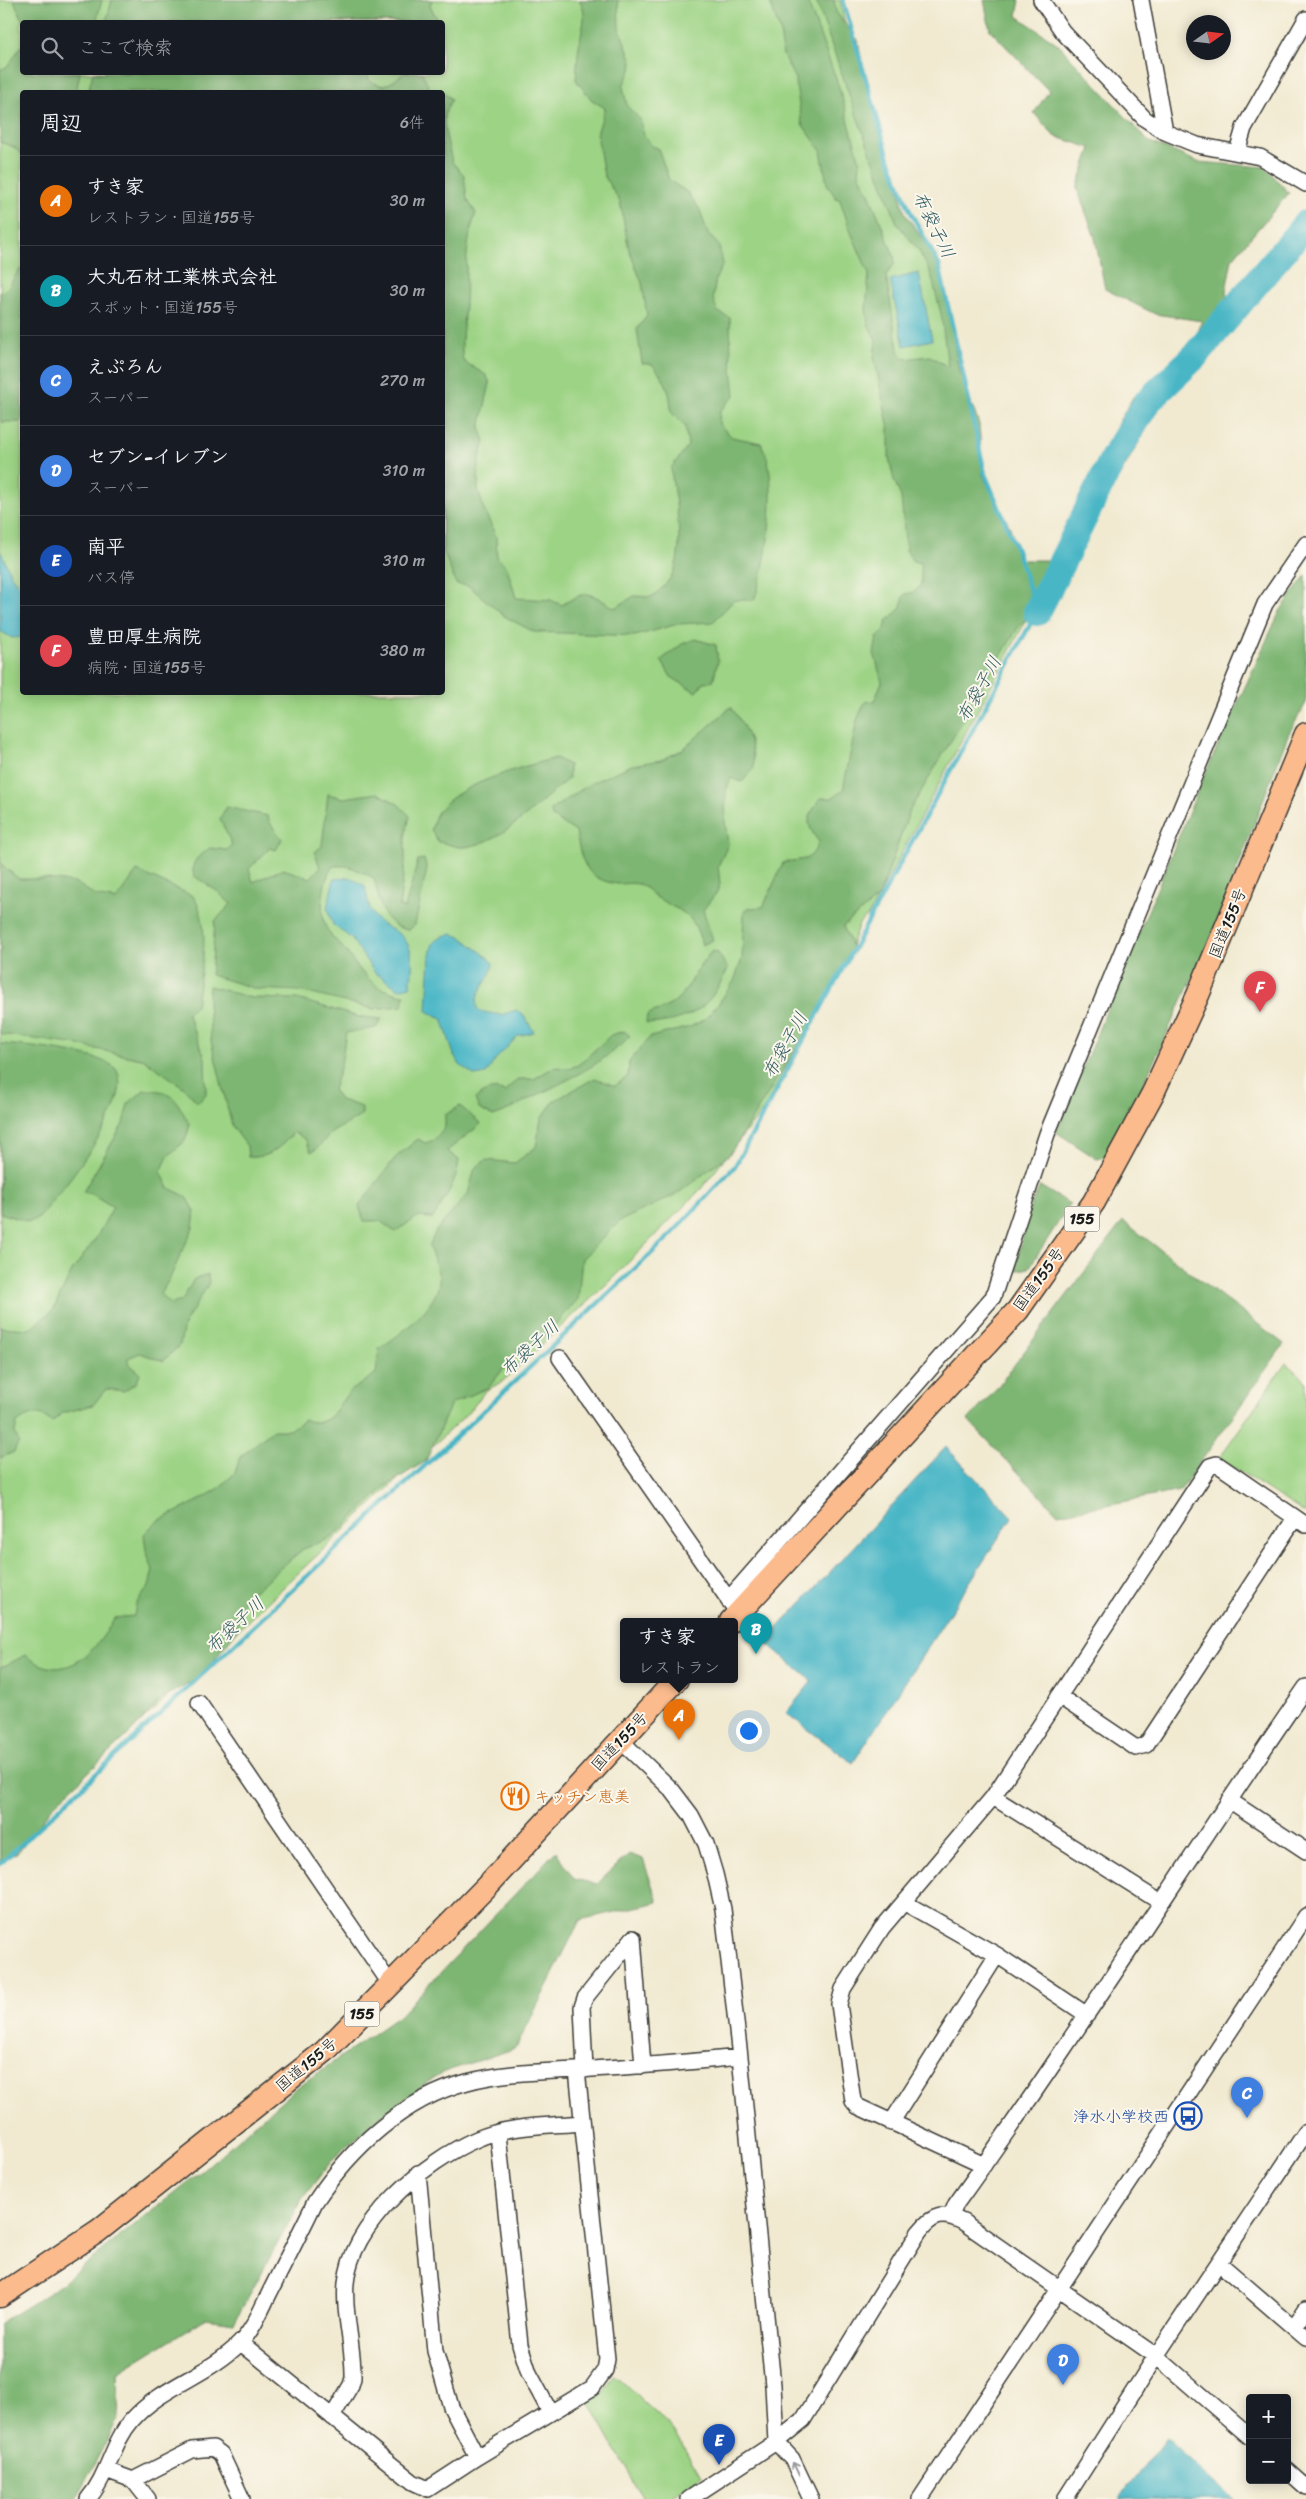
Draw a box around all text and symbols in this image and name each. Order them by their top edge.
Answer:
north arrow [1186,15,1231,60]
search box [20,20,445,75]
text: ここで検索 [78,31,173,64]
icon: search [38,34,66,62]
text: 周辺 [40,104,82,142]
text: 6件 [400,108,425,137]
text: すき家 [87,170,144,203]
text: A [51,186,61,215]
text: 30 m [390,186,425,215]
water label: 布袋子川 [904,186,964,264]
text: レストラン · 国道155号 [87,203,255,232]
text: 大丸石材工業株式会社 [87,260,277,293]
text: B [51,276,61,305]
text: 30 m [390,276,425,305]
text: スポット · 国道155号 [87,293,238,322]
text: えぷろん [87,350,163,383]
text: C [51,366,61,395]
text: 270 m [380,366,425,395]
text: スーパー [87,383,150,412]
text: セブン-イレブン [87,440,229,473]
text: D [51,456,61,485]
text: 310 m [383,456,425,485]
text: スーパー [87,473,150,502]
text: 南平 [87,530,125,563]
text: E [52,546,60,575]
text: 310 m [383,546,425,575]
text: バス停 [87,563,135,592]
text: 豊田厚生病院 [87,620,201,653]
text: F [52,636,60,665]
text: 380 m [380,636,425,665]
water label: 布袋子川 [948,650,1010,728]
text: 病院 · 国道155号 [87,653,206,682]
street label: 国道155号 [1200,883,1255,963]
pin: F [1244,971,1276,1012]
water label: 布袋子川 [754,1006,816,1084]
road number: 155 [1064,1206,1100,1232]
street label: 国道155号 [1005,1241,1072,1318]
water label: 布袋子川 [493,1312,567,1384]
water label: 布袋子川 [198,1589,272,1661]
pin: B [740,1613,772,1654]
popup [620,1618,738,1683]
text: すき家 [638,1620,695,1653]
text: レストラン [638,1653,720,1682]
pin: A [663,1699,695,1740]
street label: 国道155号 [583,1704,655,1778]
your location [736,1718,762,1744]
restaurant icon: キッチン恵美 [500,1781,530,1811]
place label: キッチン恵美 [534,1782,630,1811]
road number: 155 [344,2002,380,2026]
street label: 国道155号 [268,2029,344,2099]
pin: C [1231,2077,1263,2118]
bus stop icon: 浄水小学校西 [1173,2101,1203,2131]
place label: 浄水小学校西 [1073,2102,1169,2131]
pin: D [1047,2344,1079,2385]
map controls [1246,2394,1291,2484]
button: + [1246,2394,1291,2439]
pin: E [703,2424,735,2465]
button: − [1246,2439,1291,2484]
one-way arrow [791,2462,800,2477]

